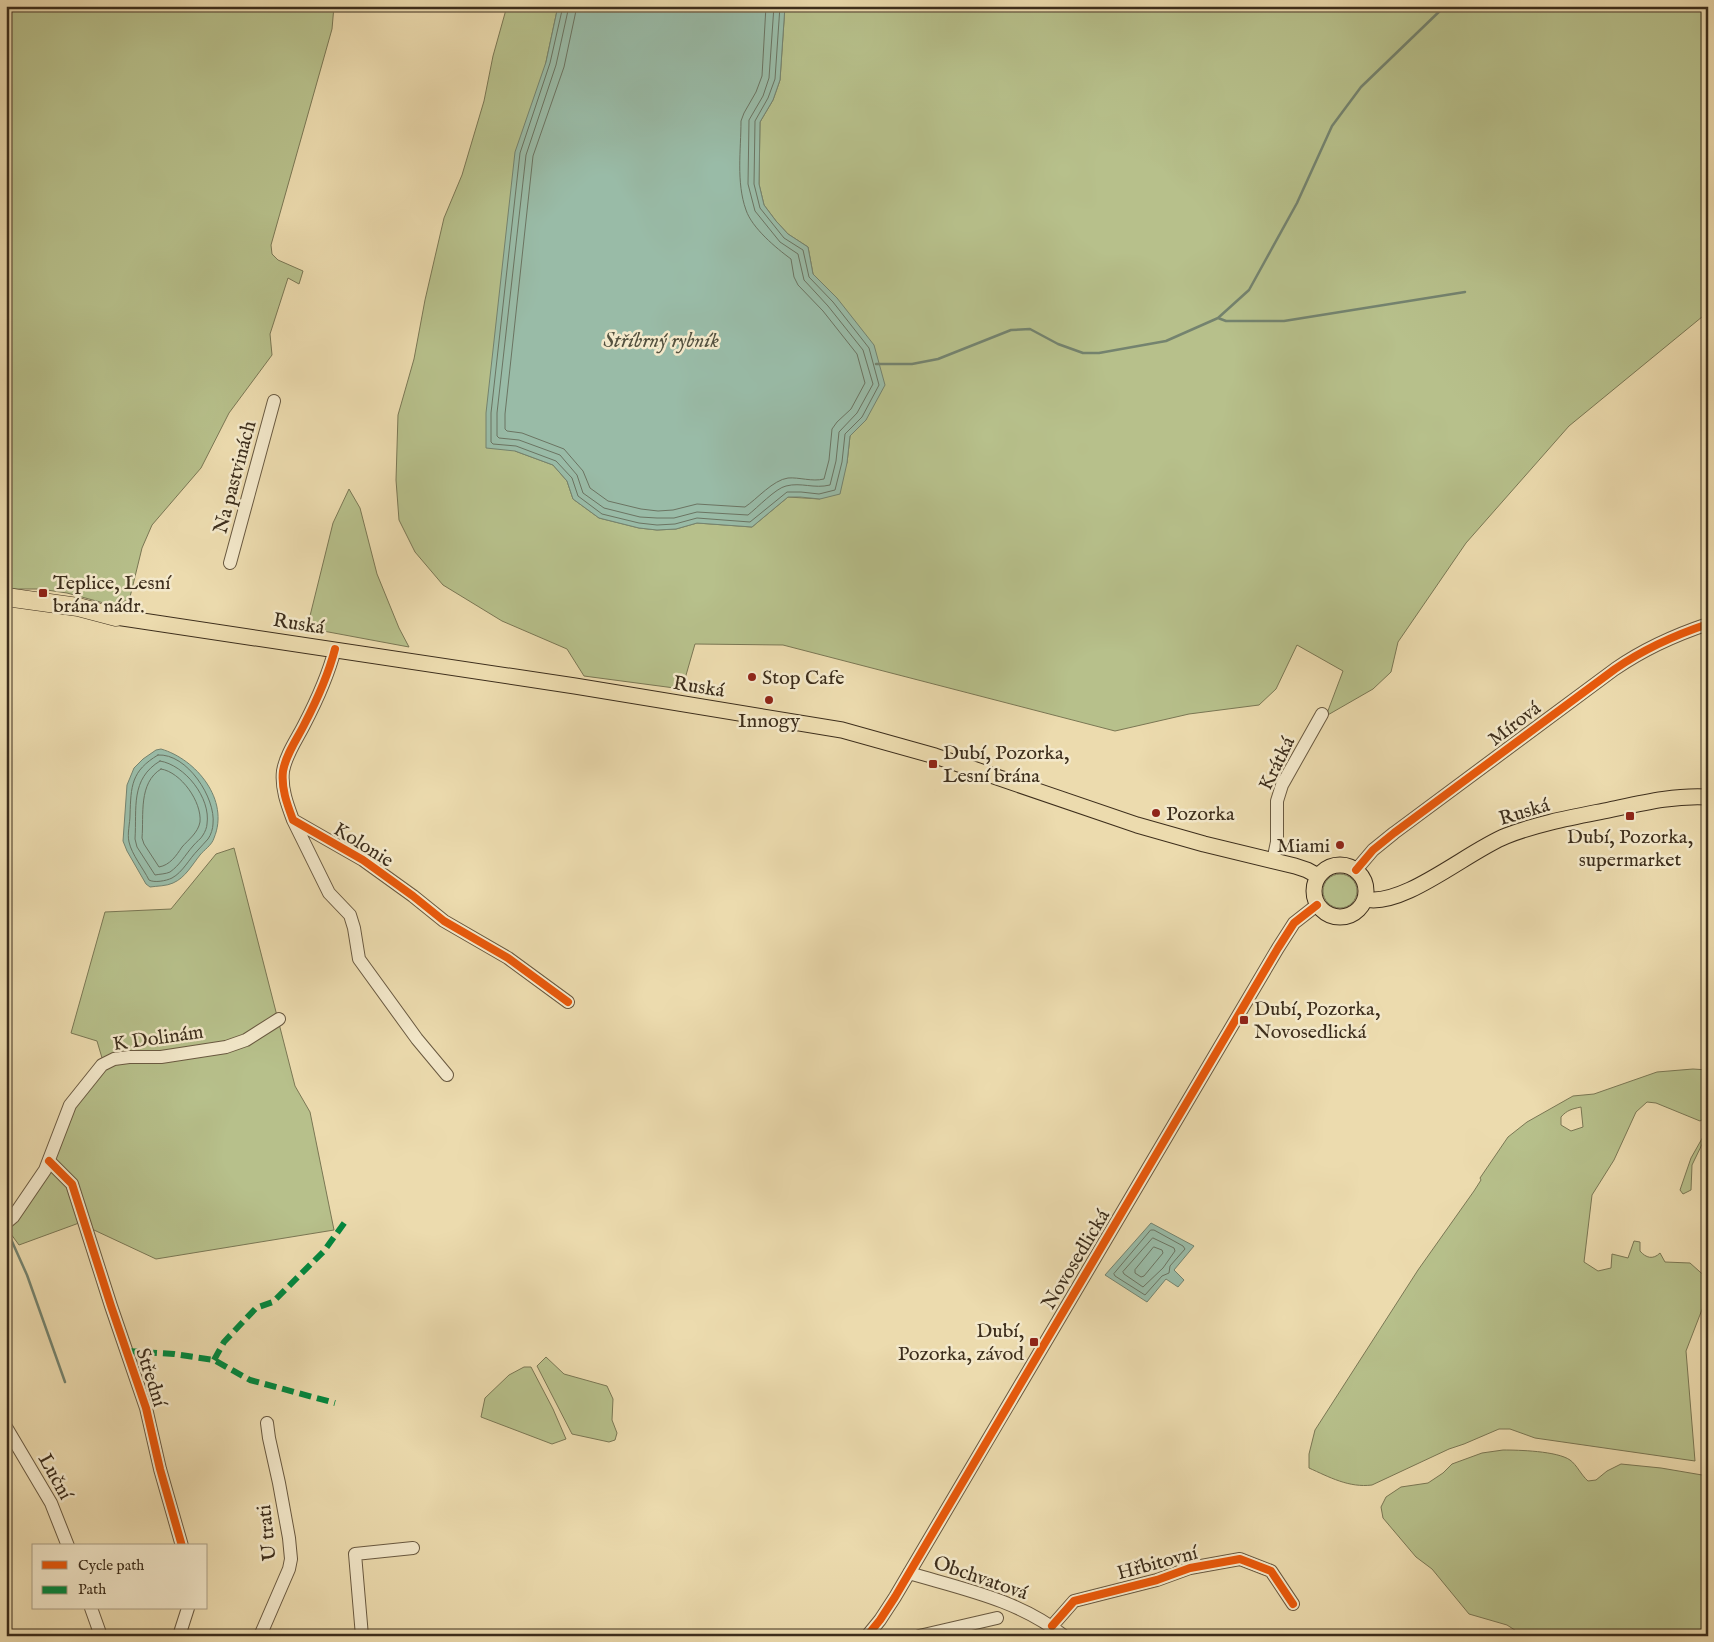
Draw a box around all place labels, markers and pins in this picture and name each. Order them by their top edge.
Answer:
place label: Teplice, Lesní brána nádr. [53,571,172,619]
marker: Teplice, Lesní brána nádr. [37,587,49,599]
place label: Stop Cafe [762,666,844,691]
marker: Stop Cafe [746,671,758,683]
marker: Innogy [763,694,775,706]
place label: Innogy [738,709,800,734]
place label: Dubí, Pozorka, Lesní brána [943,741,1069,789]
marker: Dubí, Pozorka, Lesní brána [927,758,939,770]
place label: Pozorka [1166,802,1235,827]
marker: Pozorka [1150,807,1162,819]
marker: Dubí, Pozorka, supermarket [1624,810,1636,822]
place label: Dubí, Pozorka, supermarket [1567,825,1693,873]
place label: Miami [1276,834,1330,859]
marker: Miami [1334,839,1346,851]
place label: Dubí, Pozorka, Novosedlická [1254,997,1380,1045]
marker: Dubí, Pozorka, Novosedlická [1238,1014,1250,1026]
place label: Dubí, Pozorka, závod [898,1319,1024,1367]
marker: Dubí, Pozorka, závod [1028,1336,1040,1348]

